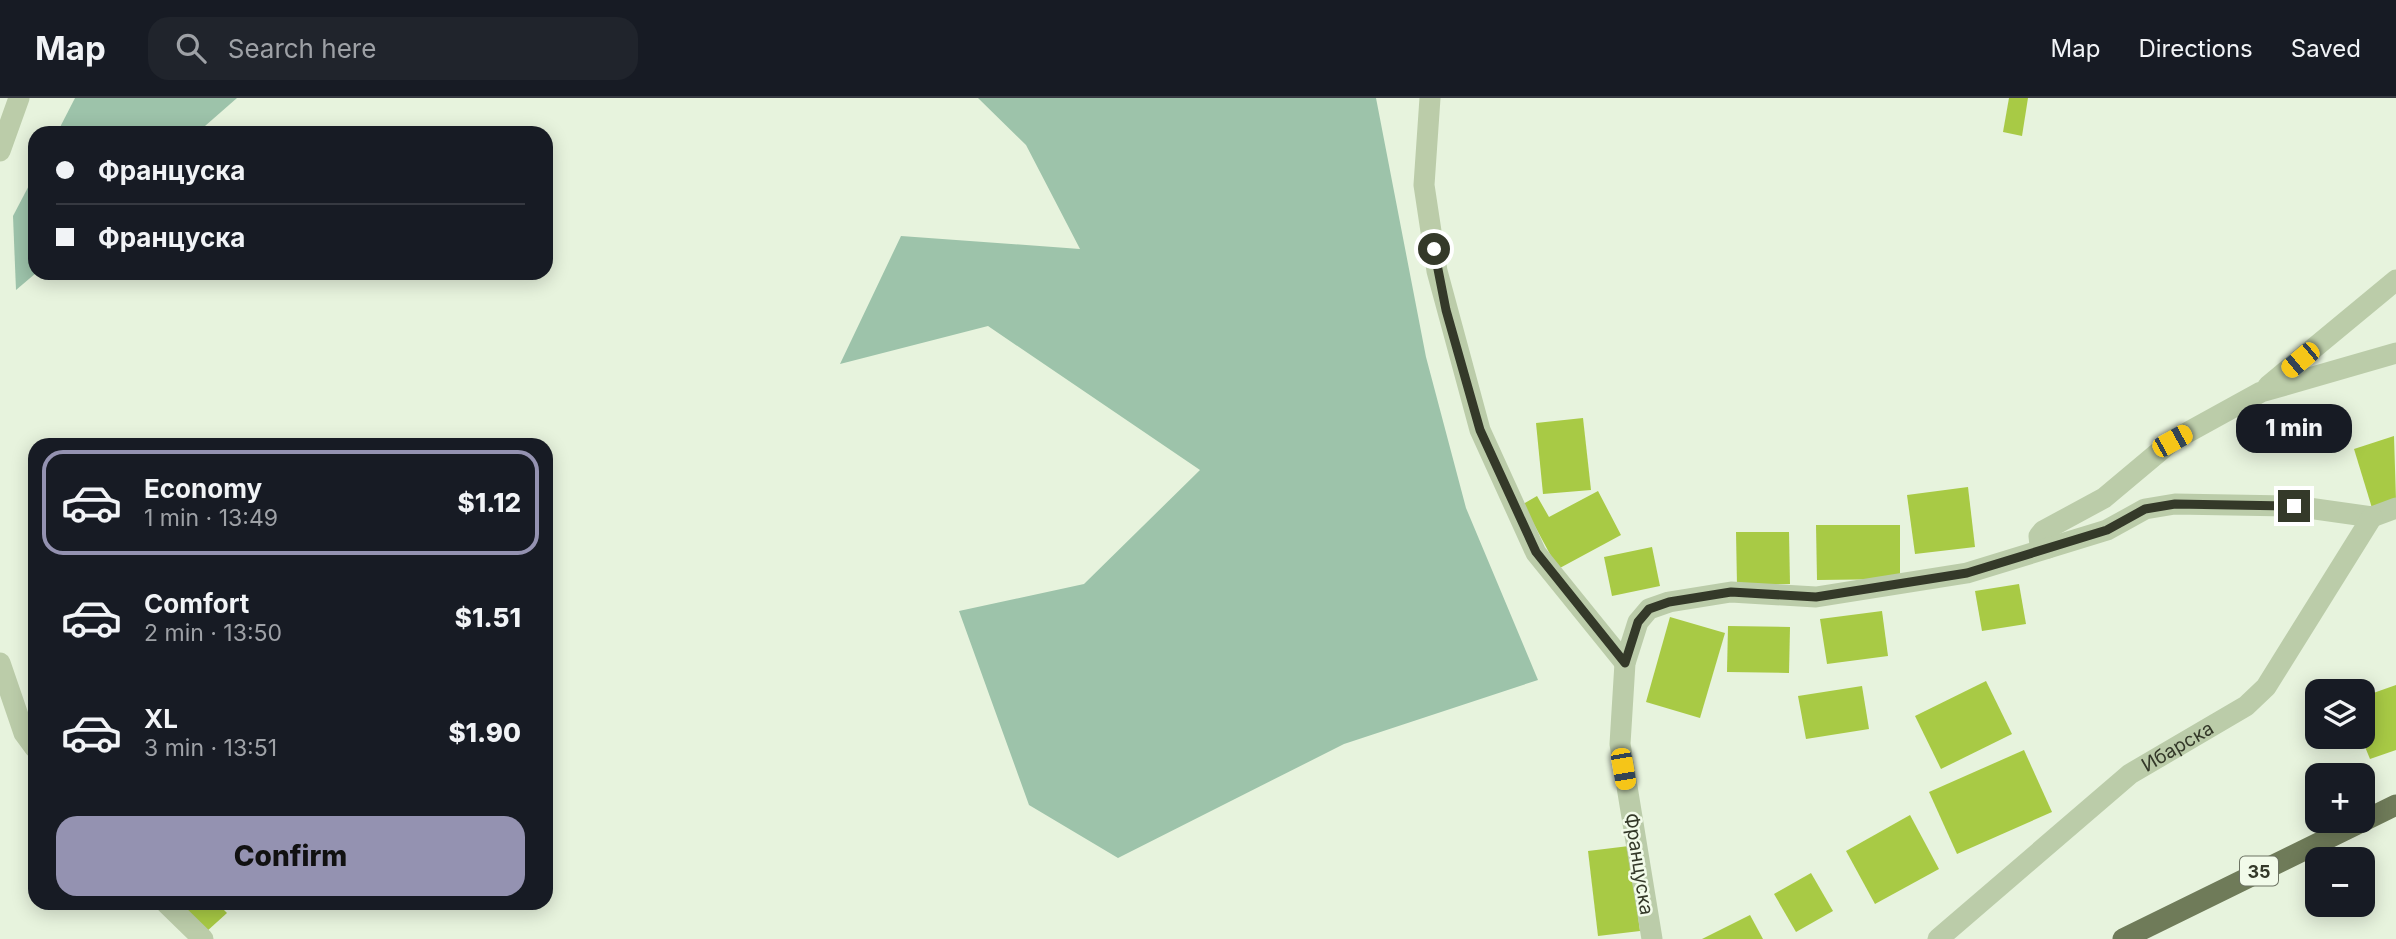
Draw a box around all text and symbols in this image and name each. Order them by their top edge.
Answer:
search box [148,17,638,80]
text: Map [35,28,106,68]
icon: search [172,29,210,67]
text: Search here [228,33,376,64]
text: Map [2051,34,2100,63]
text: Directions [2138,34,2253,63]
text: Saved [2291,34,2361,63]
text: Француска [98,155,245,186]
text: Француска [98,222,245,253]
route start [1418,233,1450,265]
car [2278,338,2323,382]
callout: 1 min [2236,404,2352,454]
text: 1 min [2265,414,2323,442]
car [2149,422,2196,460]
icon: car [60,471,123,534]
text: Economy [144,473,262,504]
text: $1.12 [458,487,521,518]
route end [2278,490,2310,522]
text: 1 min · 13:49 [144,504,278,532]
icon: car [60,586,123,649]
text: Comfort [144,588,249,619]
text: $1.51 [455,602,521,633]
text: 2 min · 13:50 [144,619,282,647]
map controls [2305,679,2375,917]
button: layers [2305,679,2375,749]
icon: car [60,701,123,764]
text: XL [144,703,178,734]
street label: Ибарска [2137,716,2218,776]
text: $1.90 [448,717,521,748]
text: 3 min · 13:51 [144,734,277,762]
car [1610,746,1637,792]
button: + [2305,763,2375,833]
street label: Француска [1620,811,1658,917]
button: Confirm [56,816,525,896]
button: − [2305,847,2375,917]
road number: 35 [2240,856,2278,886]

